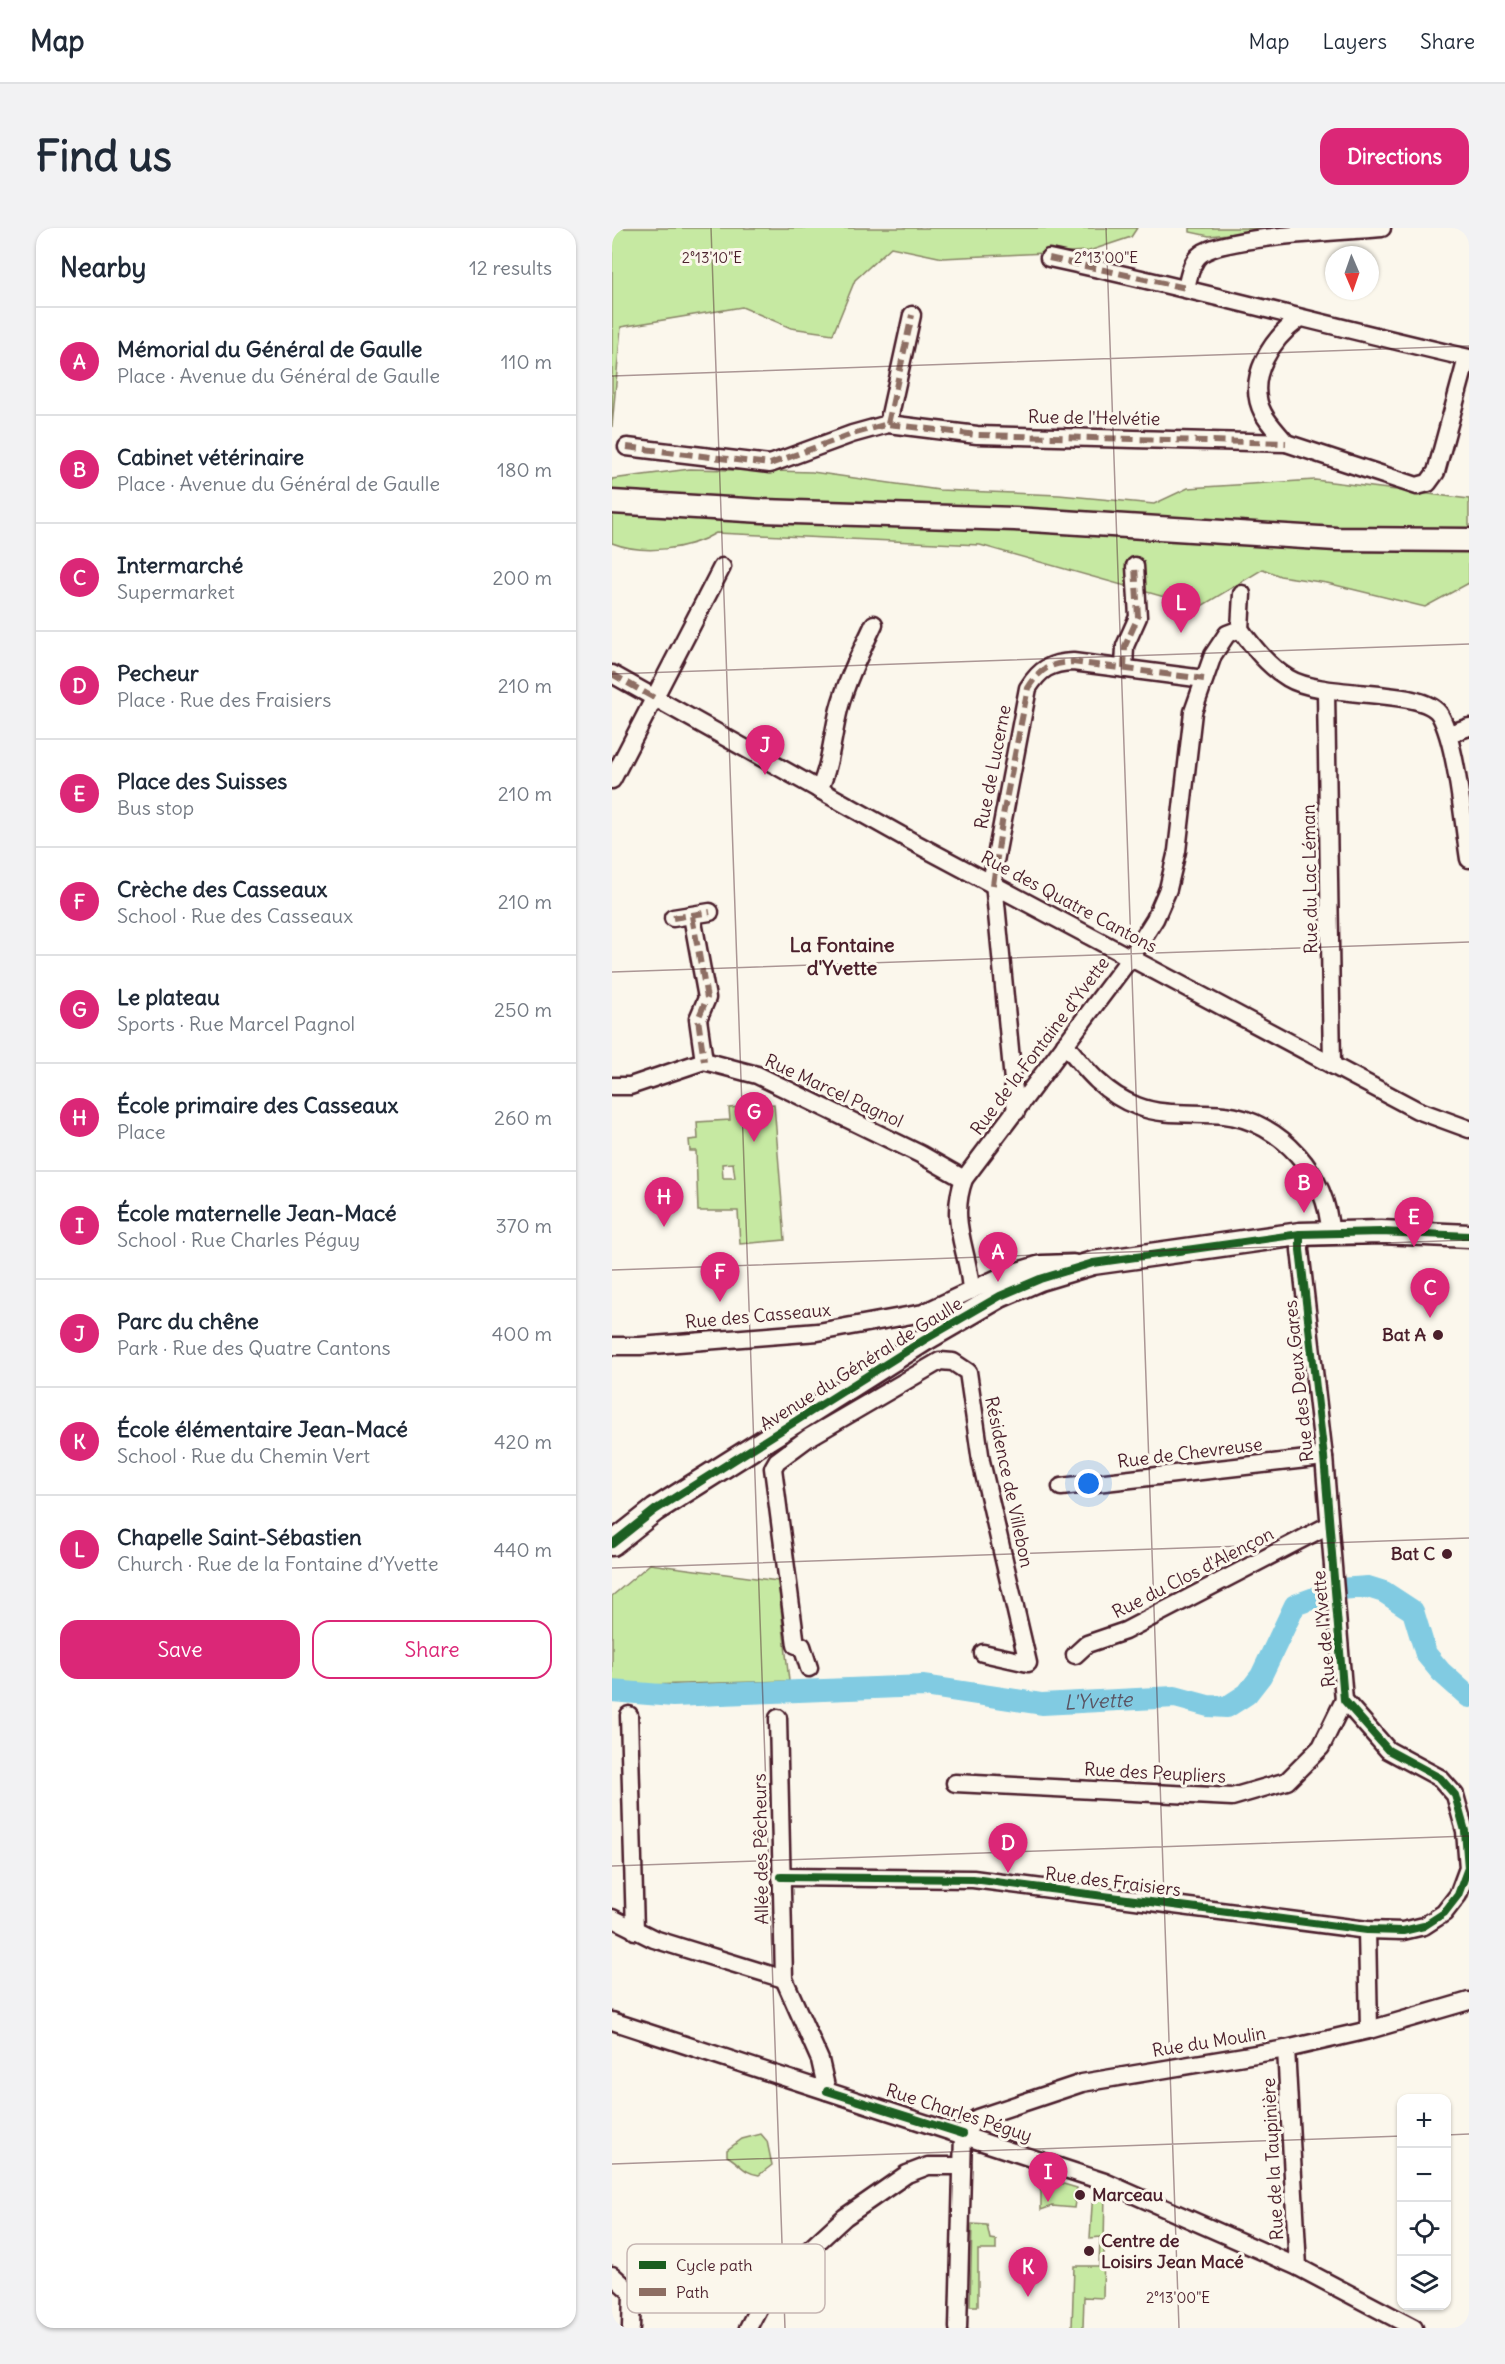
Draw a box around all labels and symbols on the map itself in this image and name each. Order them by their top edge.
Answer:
north arrow [1325,246,1379,300]
text: 2°13'10"E [682,248,742,267]
text: 2°13'00"E [1074,248,1138,267]
street label: Rue de l'Helvétie [1028,405,1160,430]
pin: L [1162,584,1200,633]
street label: Rue de Lucerne [969,703,1016,831]
pin: J [746,726,784,775]
street label: Rue du Lac Léman [1297,804,1322,954]
street label: Rue des Quatre Cantons [977,845,1161,958]
district label: La Fontaine d'Yvette [790,932,895,980]
street label: Rue de la Fontaine d’Yvette [965,952,1114,1139]
street label: Rue Marcel Pagnol [761,1048,907,1133]
pin: G [734,1092,774,1142]
pin: B [1284,1164,1324,1213]
pin: H [644,1178,684,1227]
pin: E [1394,1198,1434,1247]
pin: A [978,1232,1018,1282]
pin: F [700,1252,740,1302]
pin: C [1410,1268,1450,1318]
street label: Avenue du Général de Gaulle [755,1292,966,1435]
street label: Rue des Casseaux [684,1298,832,1333]
street label: Rue des Deux Gares [1279,1299,1318,1463]
place label: Bat A [1382,1323,1426,1346]
marker: Bat A [1431,1328,1445,1342]
street label: Résidence de Villebon [980,1394,1039,1570]
street label: Rue de Chevreuse [1116,1432,1264,1473]
your location [1074,1469,1103,1498]
street label: Rue du Clos d'Alençon [1108,1522,1277,1623]
place label: Bat C [1391,1542,1435,1565]
marker: Bat C [1440,1547,1454,1561]
street label: Rue de l'Yvette [1307,1570,1340,1688]
water label: L'Yvette [1064,1686,1134,1715]
street label: Rue des Peupliers [1083,1757,1227,1788]
street label: Allée des Pêcheurs [748,1773,773,1925]
pin: D [988,1824,1028,1873]
street label: Rue des Fraisiers [1044,1862,1182,1901]
street label: Rue du Moulin [1150,2021,1267,2062]
street label: Rue de la Taupinière [1257,2077,1288,2241]
street label: Rue Charles Péguy [883,2078,1035,2147]
pin: I [1028,2152,1068,2202]
place label: Marceau [1092,2183,1164,2206]
marker: Marceau [1073,2188,1087,2202]
place label: Centre de Loisirs Jean Macé [1101,2229,1244,2273]
legend [627,2244,825,2313]
marker: Centre de Loisirs Jean Macé [1082,2244,1096,2258]
pin: K [1008,2248,1048,2297]
text: Cycle path [676,2255,752,2275]
text: Path [676,2282,709,2302]
text: 2°13'00"E [1146,2288,1210,2307]

